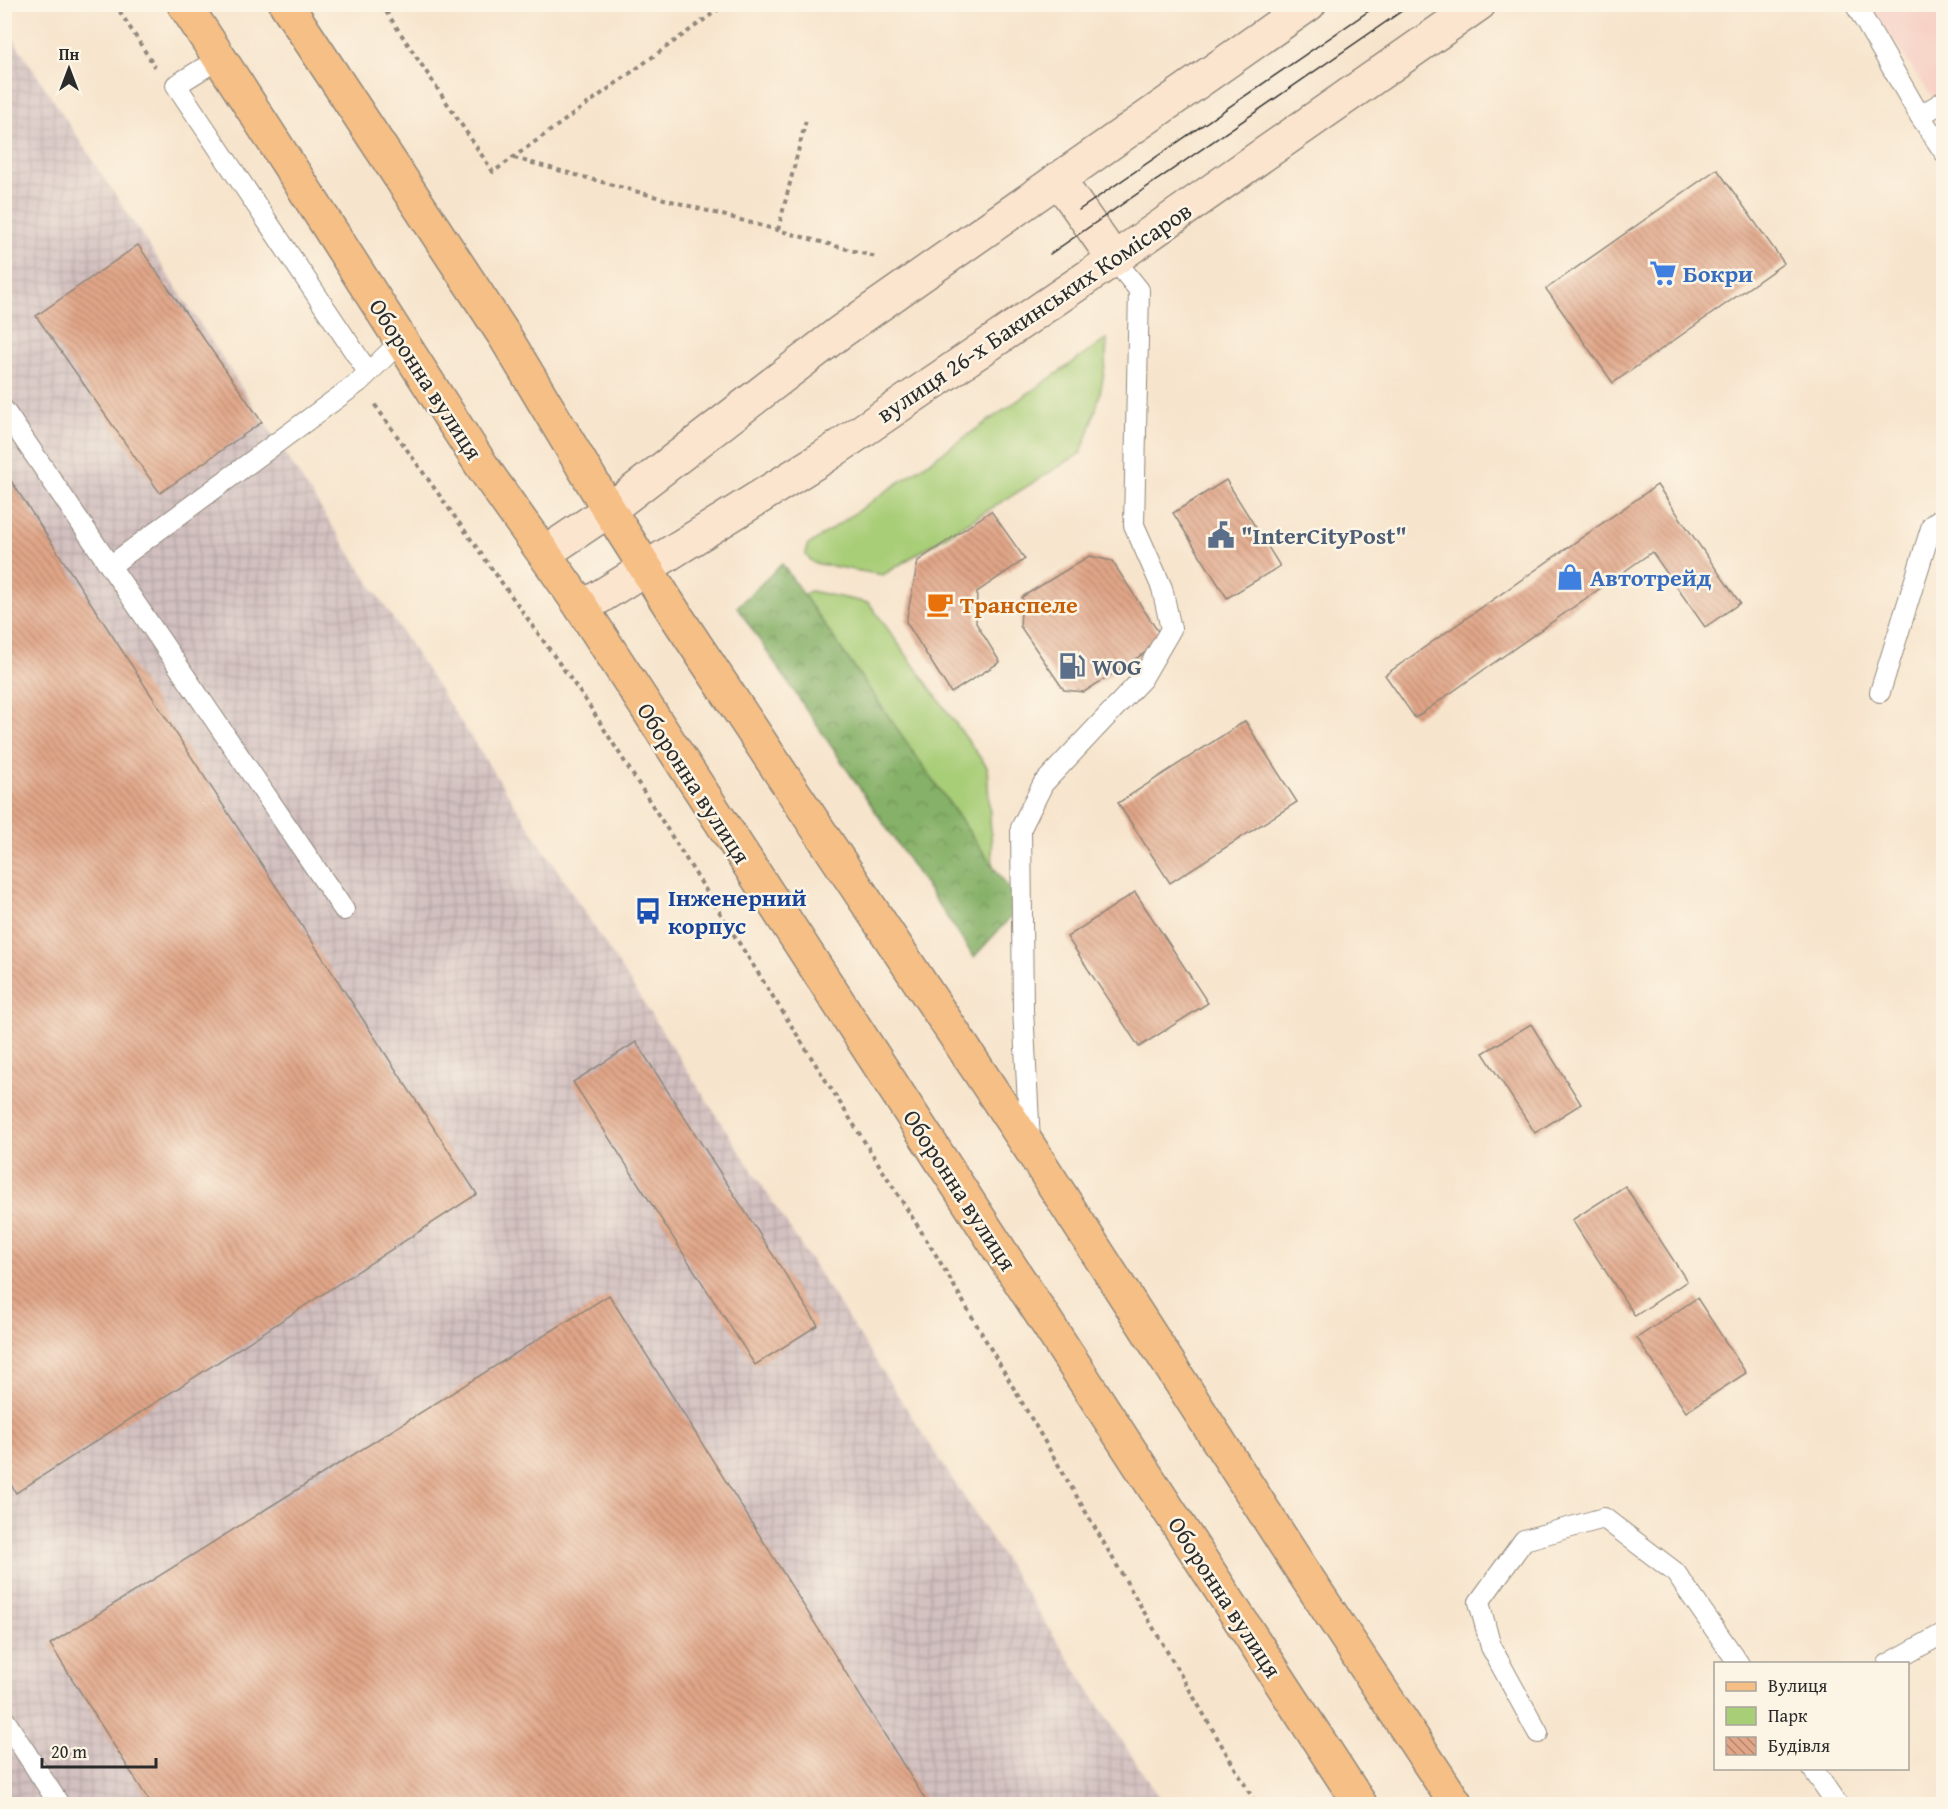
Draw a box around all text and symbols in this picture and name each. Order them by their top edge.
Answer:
north arrow [39,39,99,99]
text: Пн [59,42,79,66]
street label: вулиця 26-х Бакинських Комісаров [869,193,1199,431]
place label: Бокри [1683,256,1753,291]
supermarket icon: Бокри [1648,258,1678,288]
street label: Оборонна вулиця [361,291,491,467]
place label: "InterCityPost" [1241,518,1407,553]
public building icon: "InterCityPost" [1206,520,1236,550]
place label: Автотрейд [1590,560,1712,595]
shop icon: Автотрейд [1555,562,1585,592]
place label: Транспеле [960,587,1078,622]
cafe icon: Транспеле [925,589,955,619]
place label: WOG [1092,649,1142,684]
fuel station icon: WOG [1057,651,1087,681]
street label: Оборонна вулиця [629,695,759,871]
place label: Інженерний корпус [668,880,807,943]
bus stop icon: Інженерний корпус [633,896,663,926]
street label: Оборонна вулиця [895,1102,1025,1278]
street label: Оборонна вулиця [1160,1509,1290,1685]
legend [1714,1662,1909,1770]
text: Вулиця [1768,1672,1827,1699]
text: Парк [1768,1702,1808,1729]
scale bar [42,1731,156,1769]
text: Будівля [1768,1732,1830,1759]
text: 20 m [51,1738,87,1765]

